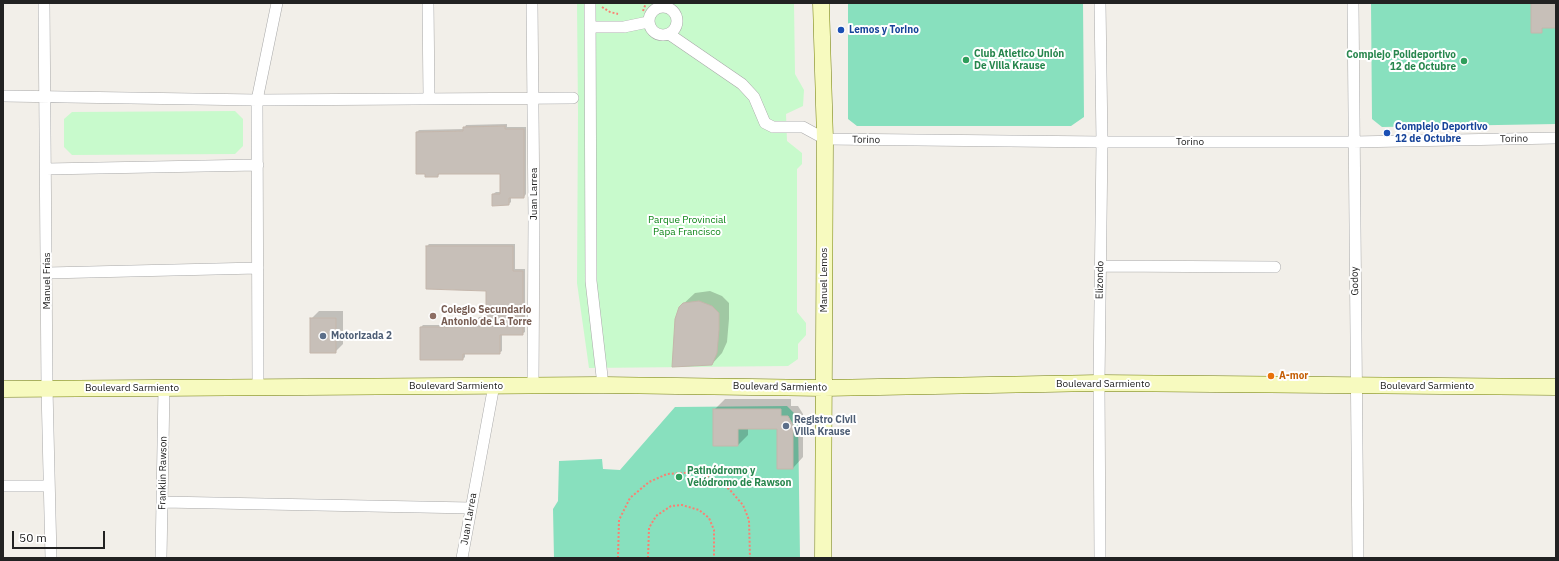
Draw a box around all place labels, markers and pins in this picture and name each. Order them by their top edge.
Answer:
place label: Lemos y Torino [849,24,919,36]
marker: Lemos y Torino [836,25,846,35]
place label: Club Atletico Unión De Villa Krause [974,48,1064,72]
place label: Complejo Polideportivo 12 de Octubre [1346,49,1456,72]
marker: Club Atletico Unión De Villa Krause [961,55,971,65]
marker: Complejo Polideportivo 12 de Octubre [1459,56,1469,66]
place label: Complejo Deportivo 12 de Octubre [1395,121,1488,144]
marker: Complejo Deportivo 12 de Octubre [1382,128,1392,138]
place label: Colegio Secundario Antonio de La Torre [441,304,532,328]
marker: Colegio Secundario Antonio de La Torre [428,311,438,321]
place label: Motorizada 2 [331,330,392,342]
marker: Motorizada 2 [318,331,328,341]
place label: A-mor [1279,370,1308,382]
marker: A-mor [1266,371,1276,381]
place label: Registro Civil Villa Krause [794,414,856,438]
marker: Registro Civil Villa Krause [781,421,791,431]
place label: Patinódromo y Velódromo de Rawson [687,465,791,488]
marker: Patinódromo y Velódromo de Rawson [674,472,684,482]

